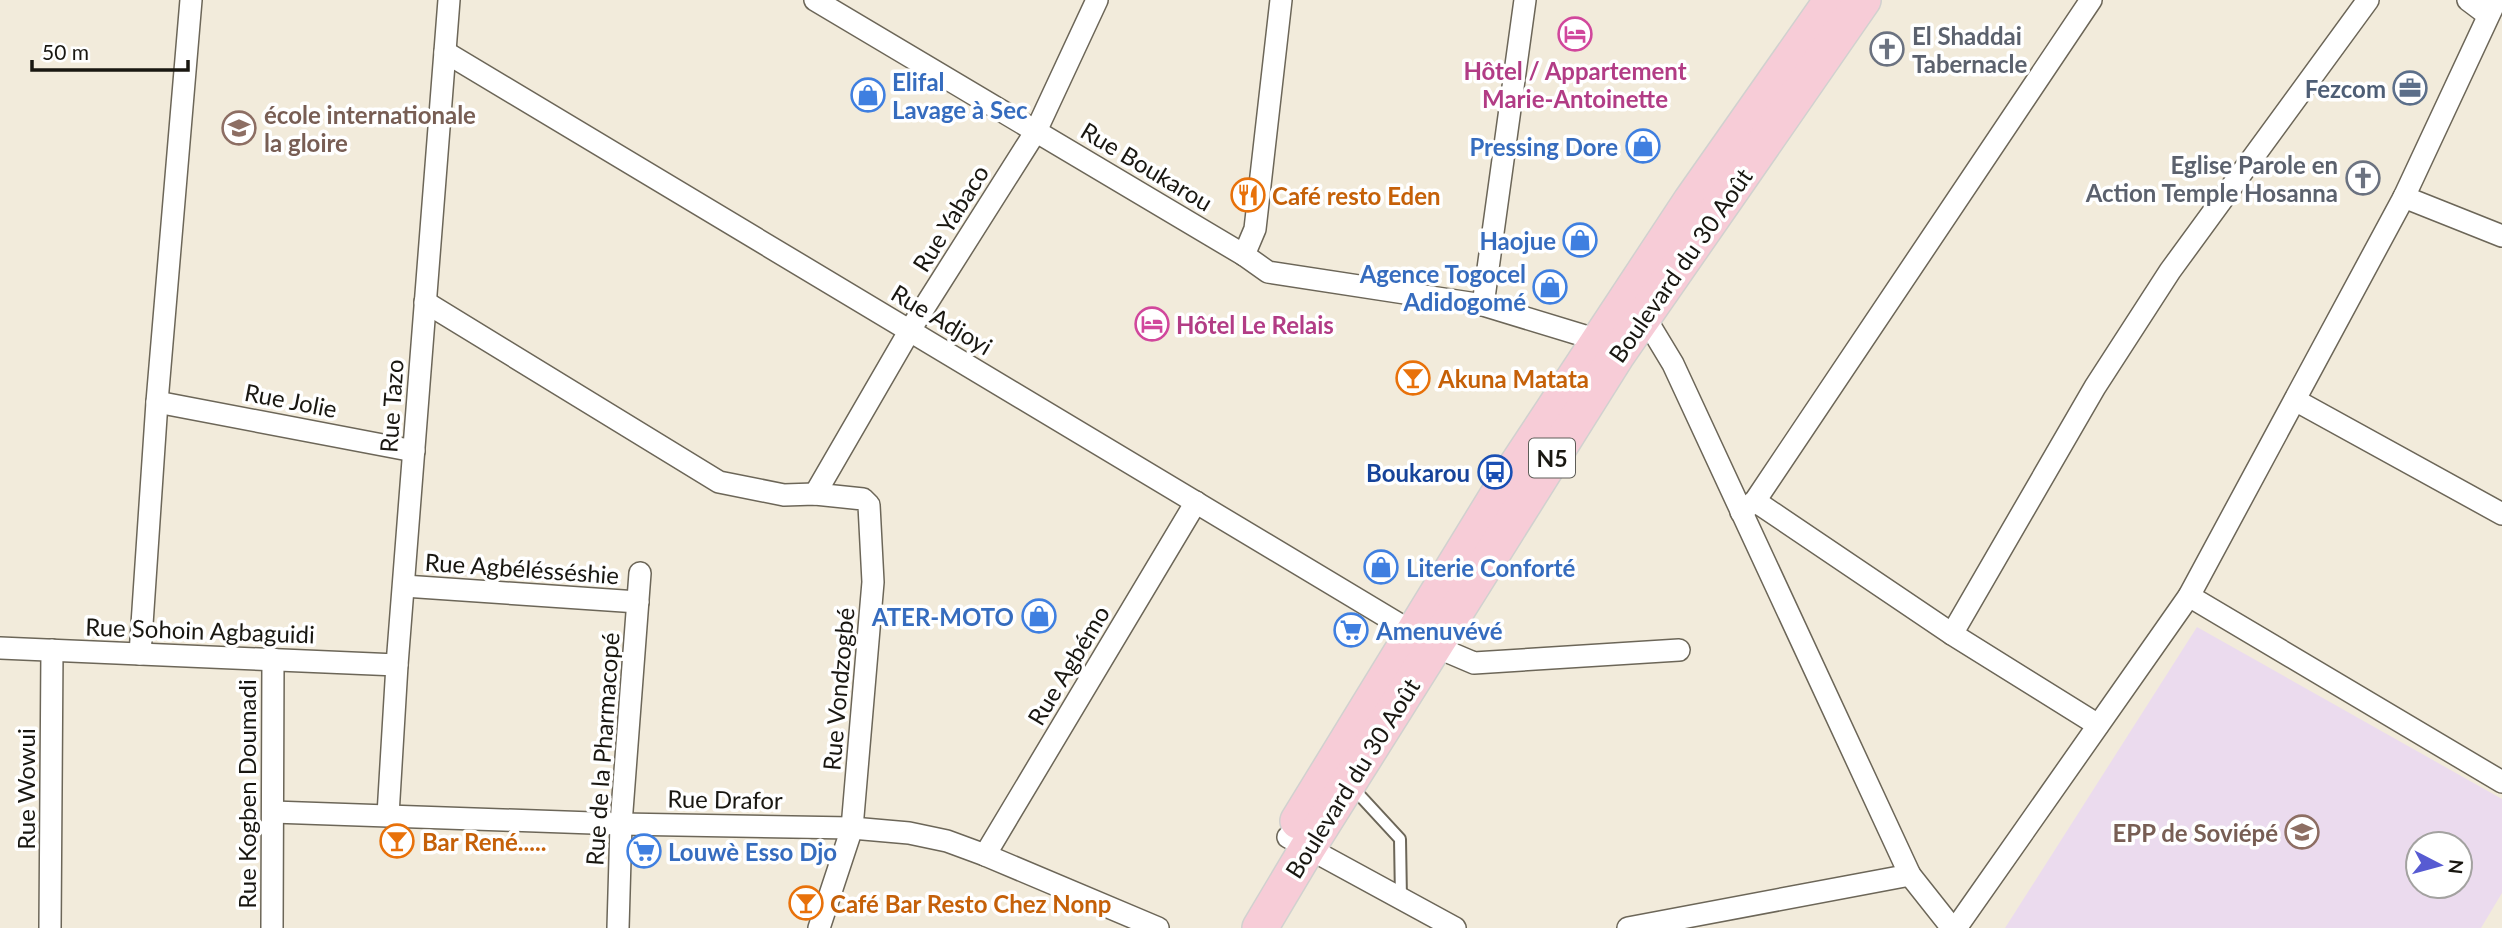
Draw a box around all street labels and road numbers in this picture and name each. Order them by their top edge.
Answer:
street label: Rue Boukarou [1076,115,1218,217]
street label: Rue Yabaco [906,159,994,277]
street label: Boulevard du 30 Août [1602,162,1758,368]
street label: Rue Adjoyi [886,278,998,360]
street label: Rue Tazo [373,358,409,454]
street label: Rue Jolie [242,377,340,423]
road number: N5 [1529,438,1575,478]
street label: Rue Agbélésséshie [424,547,620,589]
street label: Rue Agbémo [1021,600,1115,730]
street label: Rue Vondzogbé [816,606,860,772]
street label: Rue Sohoin Agbaguidi [85,612,315,648]
street label: Rue de la Pharmacopé [579,631,625,867]
street label: Boulevard du 30 Août [1279,672,1425,883]
street label: Rue Kogben Doumadi [232,679,261,909]
street label: Rue Wowui [11,728,40,850]
street label: Rue Drafor [667,783,783,815]

